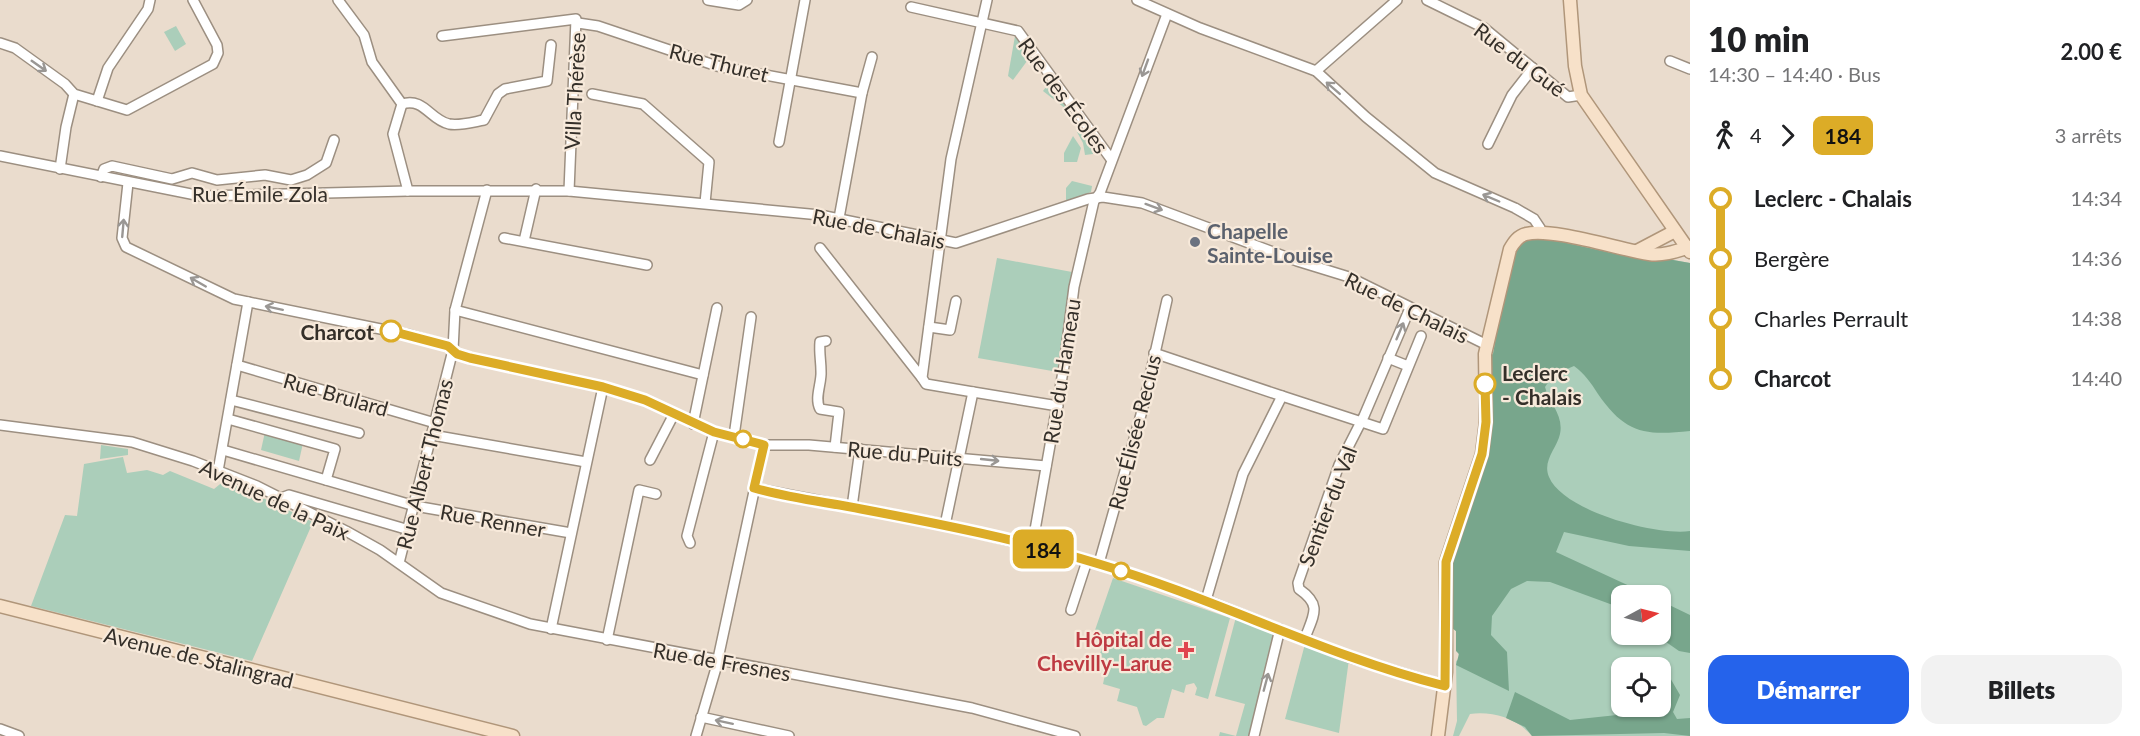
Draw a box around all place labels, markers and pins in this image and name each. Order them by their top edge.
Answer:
place label: Chapelle Sainte-Louise [1207,218,1333,267]
marker: Chapelle Sainte-Louise [1188,235,1202,249]
place label: Charcot [300,319,374,344]
marker: Charcot [380,320,402,342]
place label: Leclerc - Chalais [1502,360,1582,409]
marker: Leclerc - Chalais [1474,373,1496,395]
unlabelled marker [734,430,752,448]
unlabelled marker [1112,562,1130,580]
place label: Hôpital de Chevilly-Larue [1037,626,1172,675]
marker: Hôpital de Chevilly-Larue [1177,641,1195,659]

